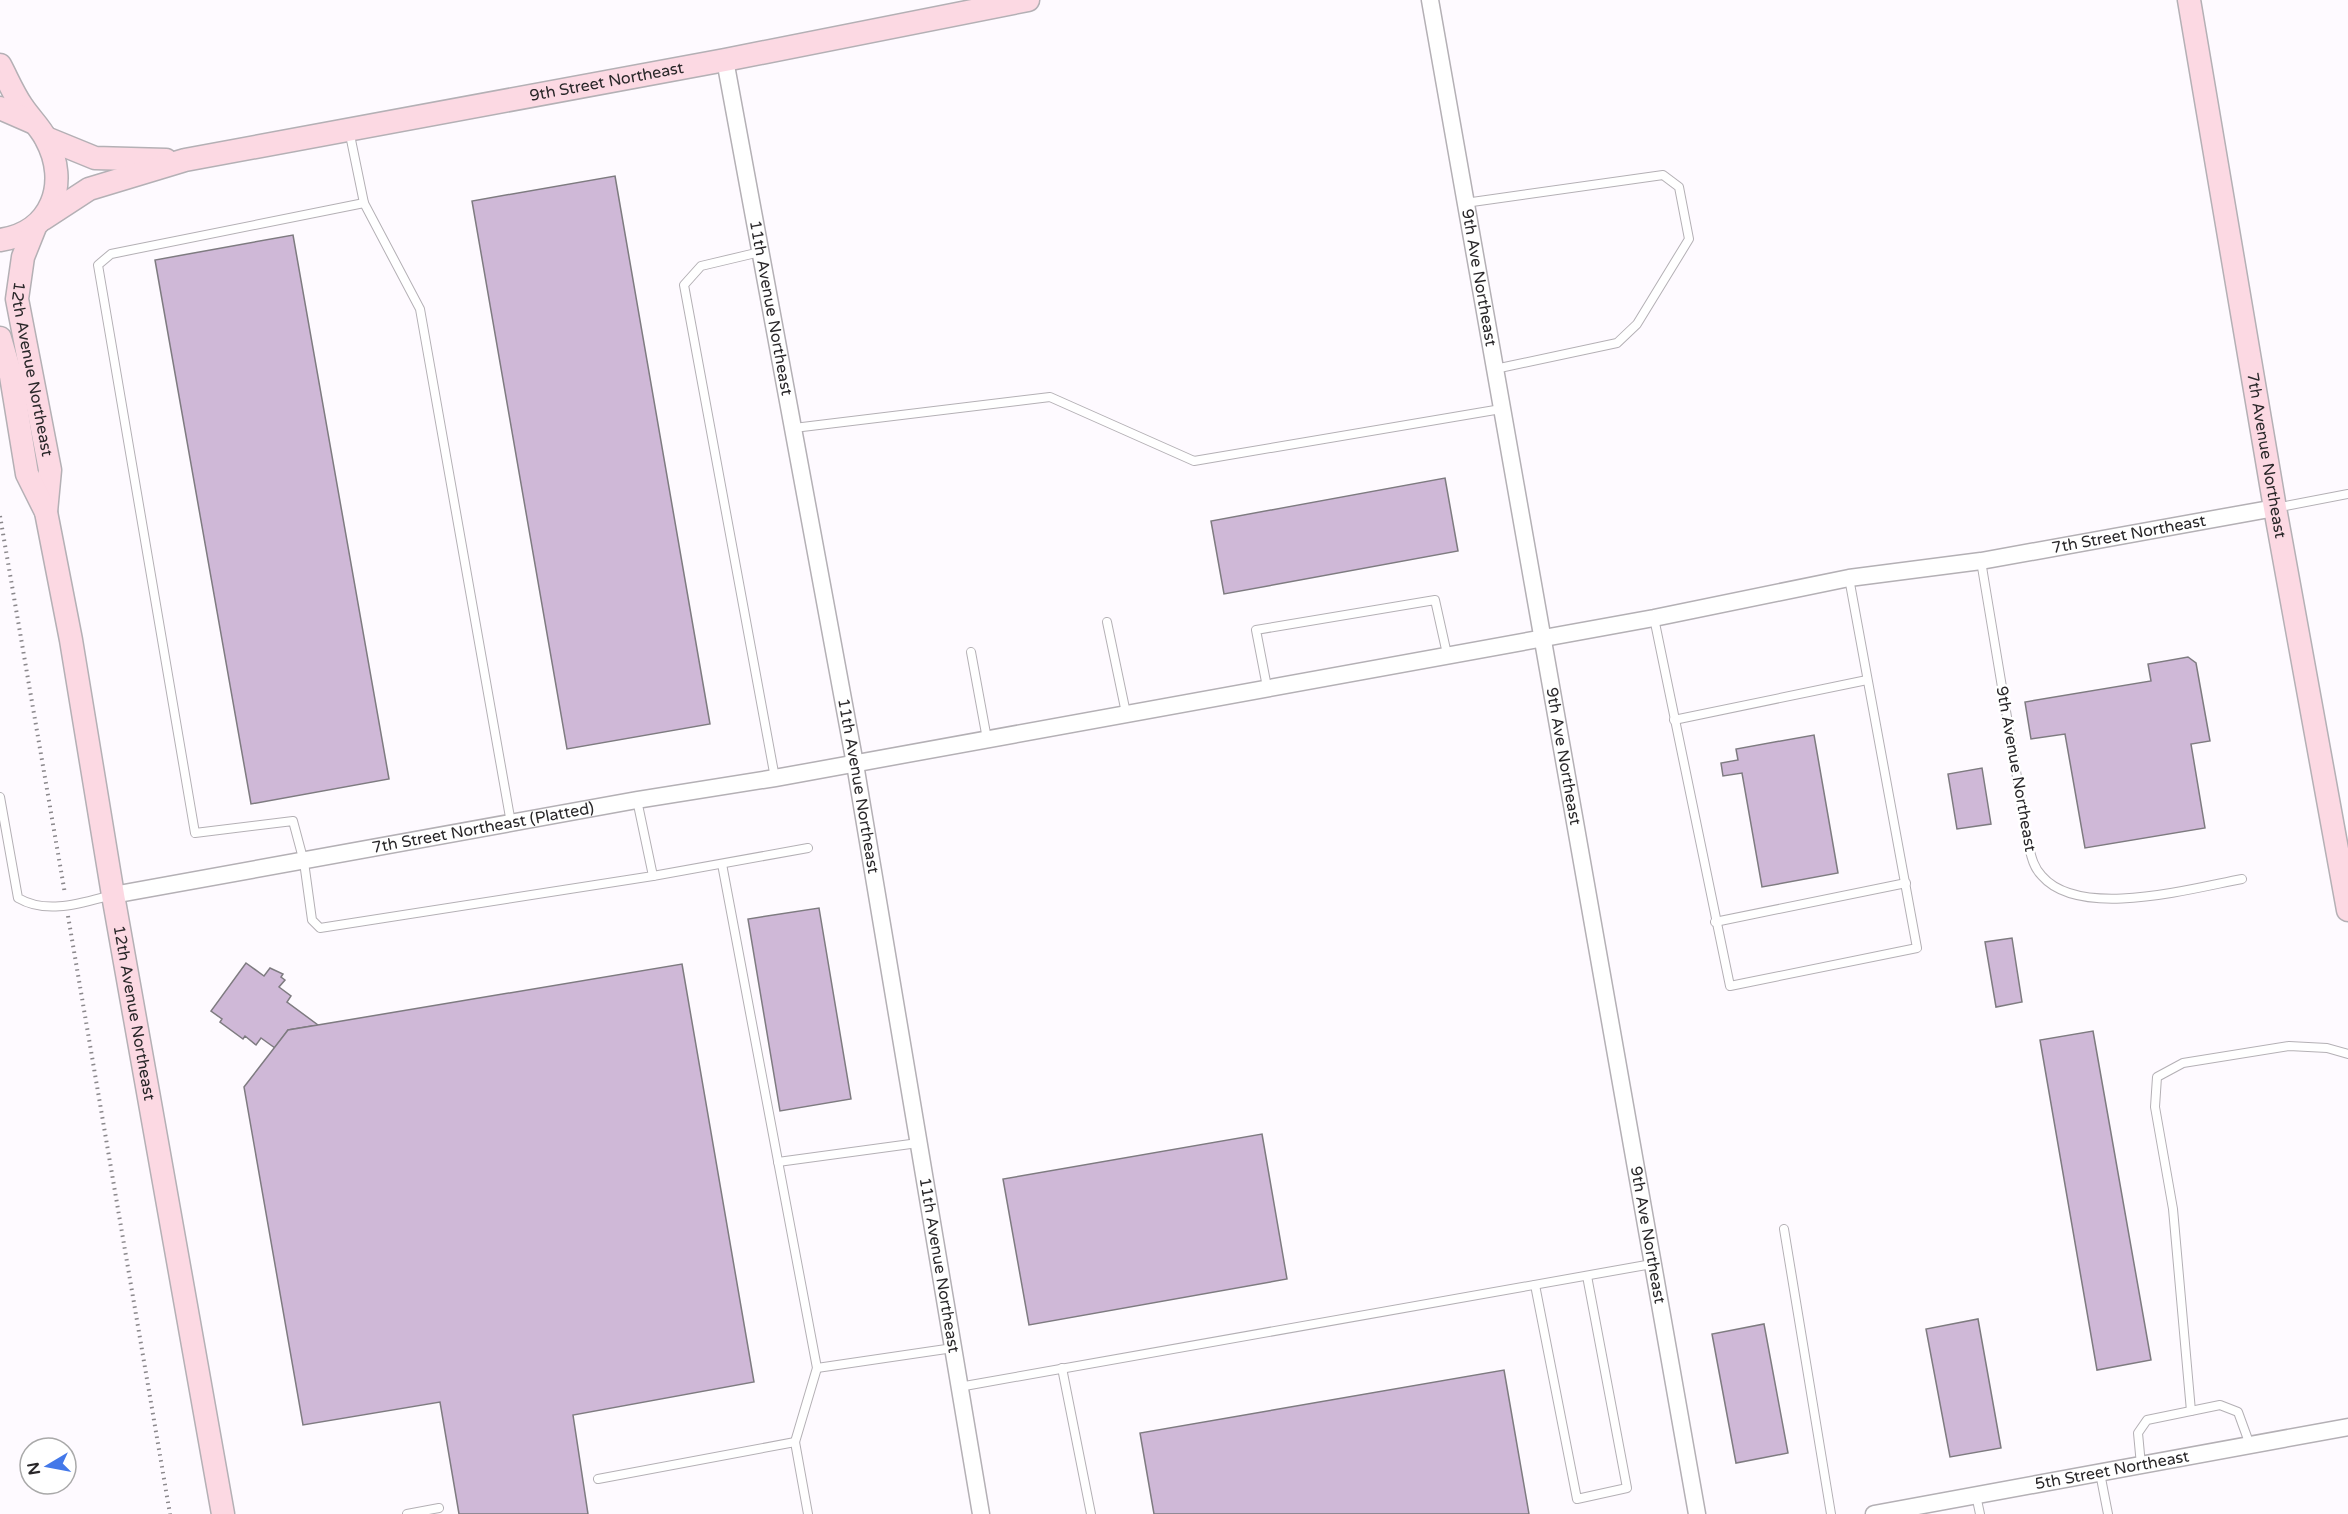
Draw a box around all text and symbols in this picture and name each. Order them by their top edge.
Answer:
street label: 9th Street Northeast [528,58,685,106]
street label: 9th Ave Northeast [1457,207,1501,348]
street label: 11th Avenue Northeast [745,219,797,397]
street label: 12th Avenue Northeast [7,280,57,458]
street label: 7th Avenue Northeast [2242,371,2290,540]
street label: 7th Street Northeast [2050,511,2207,558]
street label: 9th Avenue Northeast [1992,685,2040,853]
street label: 9th Ave Northeast [1541,686,1585,827]
street label: 11th Avenue Northeast [833,696,883,875]
street label: 7th Street Northeast (Platted) [370,798,596,858]
street label: 12th Avenue Northeast [109,924,159,1102]
street label: 9th Ave Northeast [1626,1165,1670,1305]
street label: 11th Avenue Northeast [915,1176,964,1354]
north arrow [18,1436,78,1496]
street label: 5th Street Northeast [2033,1446,2191,1494]
text: N [23,1460,45,1476]

